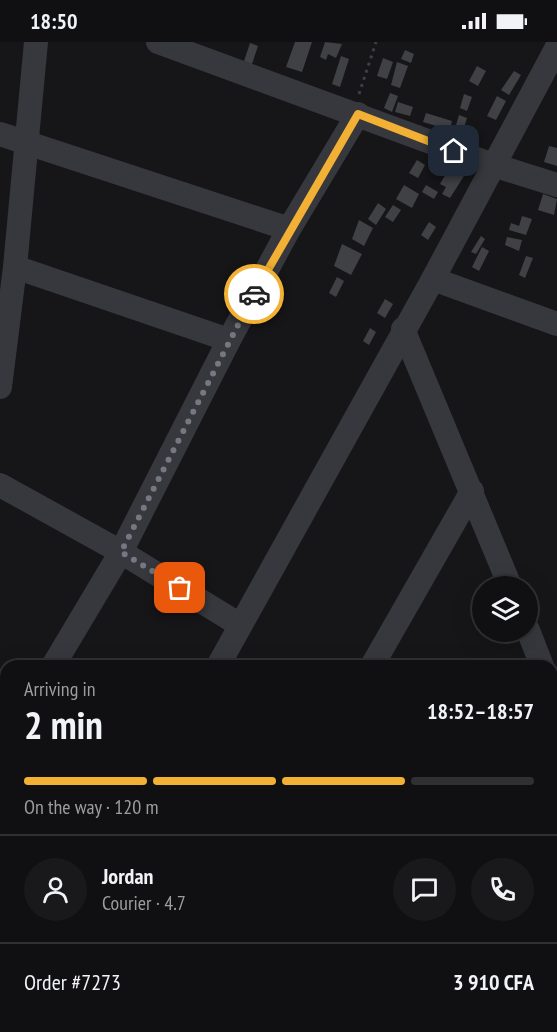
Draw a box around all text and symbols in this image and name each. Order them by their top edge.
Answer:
text: 18:50 [30,7,78,35]
pin [428,125,479,176]
icon: home [437,134,470,167]
courier [224,264,284,324]
icon: car [238,278,271,311]
pin [154,562,205,613]
icon: bag [163,571,196,604]
map controls [472,576,538,642]
button: layers [472,576,538,642]
text: Arriving in [24,676,96,702]
text: 18:52–18:57 [427,697,534,725]
text: 2 min [24,699,103,750]
text: On the way · 120 m [24,794,159,820]
button: person [24,858,87,921]
button: chat [393,858,456,921]
button: phone [471,858,534,921]
text: Jordan [102,862,153,890]
text: Courier · 4.7 [102,890,186,916]
text: Order #7273 [24,968,121,996]
text: 3 910 CFA [453,968,534,996]

